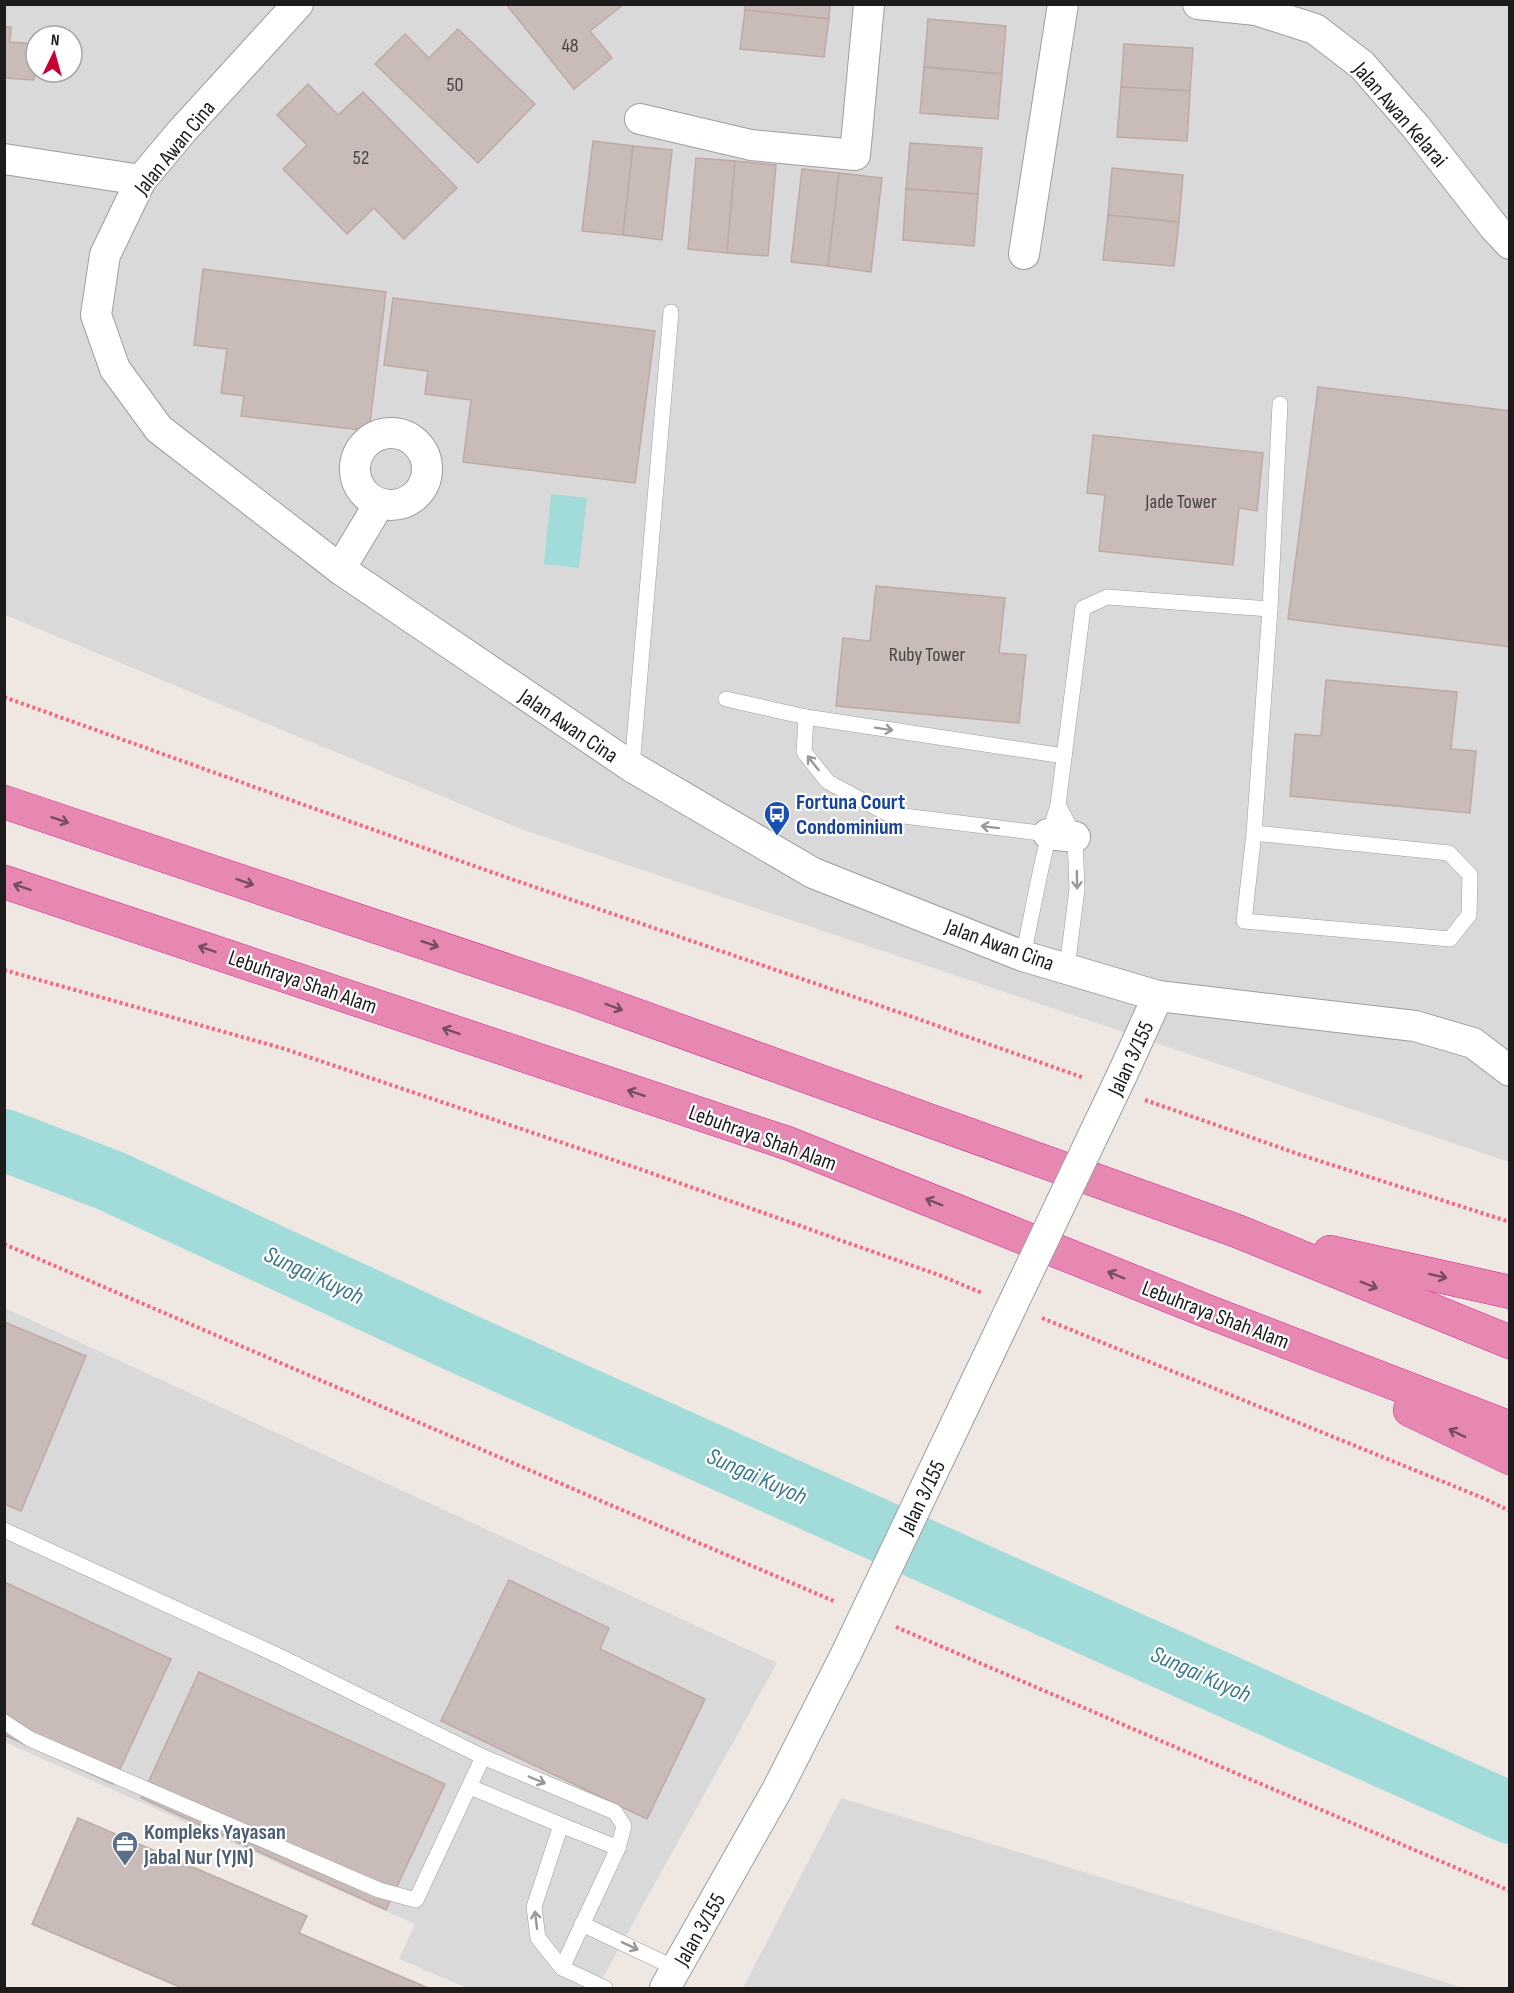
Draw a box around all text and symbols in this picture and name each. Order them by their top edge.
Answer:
north arrow [24,24,84,84]
text: N [50,31,60,50]
house number: 48 [561,34,579,58]
street label: Jalan Awan Kelarai [1346,56,1453,173]
house number: 50 [447,73,463,97]
street label: Jalan Awan Cina [128,95,221,201]
house number: 52 [353,146,369,170]
house number: Jade Tower [1144,490,1217,514]
house number: Ruby Tower [889,643,966,667]
street label: Jalan Awan Cina [513,683,623,769]
one-way arrow [874,723,893,734]
one-way arrow [807,756,820,772]
place label: Fortuna Court Condominium [796,789,905,841]
bus stop icon: Fortuna Court Condominium [762,799,792,837]
one-way arrow [50,816,69,827]
one-way arrow [981,821,1001,832]
one-way arrow [1071,869,1082,889]
one-way arrow [235,878,254,889]
one-way arrow [13,881,32,892]
street label: Jalan Awan Cina [941,913,1058,978]
one-way arrow [420,940,439,951]
one-way arrow [198,943,217,954]
street label: Lebuhraya Shah Alam [225,944,380,1020]
one-way arrow [605,1002,623,1013]
street label: Jalan 3/155 [1102,1017,1160,1101]
one-way arrow [442,1025,461,1036]
one-way arrow [627,1087,646,1098]
street label: Lebuhraya Shah Alam [685,1099,840,1178]
one-way arrow [926,1196,944,1207]
water label: Sungai Kuyoh [259,1240,368,1311]
one-way arrow [1107,1269,1125,1280]
one-way arrow [1427,1271,1447,1282]
street label: Lebuhraya Shah Alam [1138,1275,1293,1356]
one-way arrow [1359,1280,1378,1291]
one-way arrow [1448,1426,1466,1438]
water label: Sungai Kuyoh [702,1442,811,1511]
street label: Jalan 3/155 [892,1456,952,1540]
water label: Sungai Kuyoh [1146,1640,1255,1709]
one-way arrow [527,1775,545,1786]
place label: Kompleks Yayasan Jabal Nur (YJN) [143,1819,286,1871]
office icon: Kompleks Yayasan Jabal Nur (YJN) [110,1829,140,1867]
street label: Jalan 3/155 [668,1888,732,1972]
one-way arrow [530,1911,541,1930]
one-way arrow [620,1941,638,1953]

